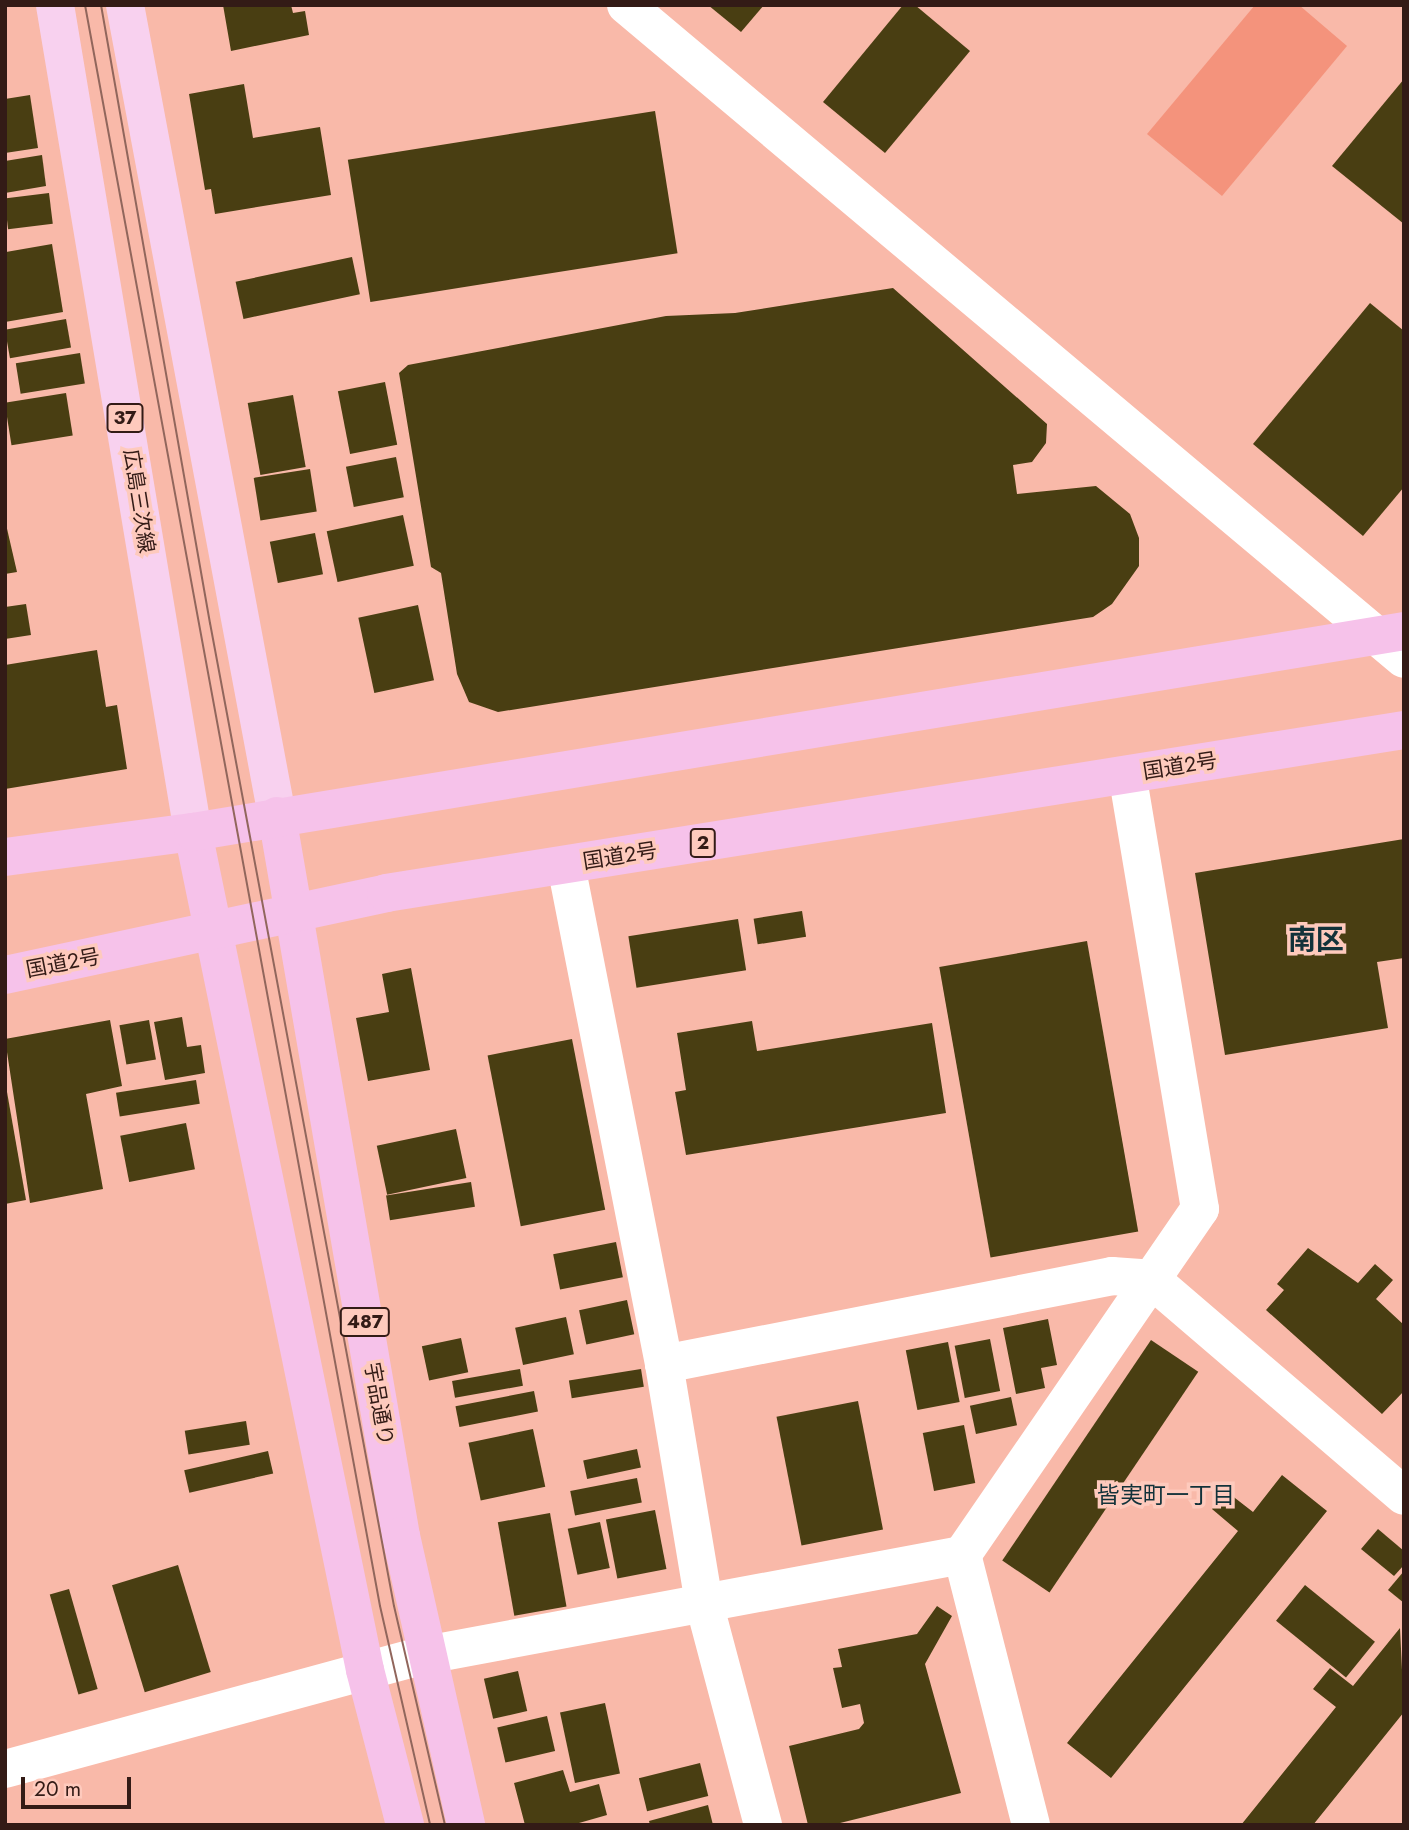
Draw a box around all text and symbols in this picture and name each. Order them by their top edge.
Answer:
road number: 37 [106,402,144,434]
street label: 広島三次線 [118,447,160,555]
street label: 国道2号 [1141,748,1219,784]
road number: 2 [689,828,717,858]
street label: 国道2号 [581,838,659,874]
district label: 南区 [1288,923,1344,957]
street label: 国道2号 [24,943,102,983]
road number: 487 [339,1306,391,1338]
street label: 宇品通り [359,1360,399,1448]
district label: 皆実町一丁目 [1097,1481,1235,1509]
scale bar [24,1764,135,1808]
text: 20 m [34,1774,81,1804]

